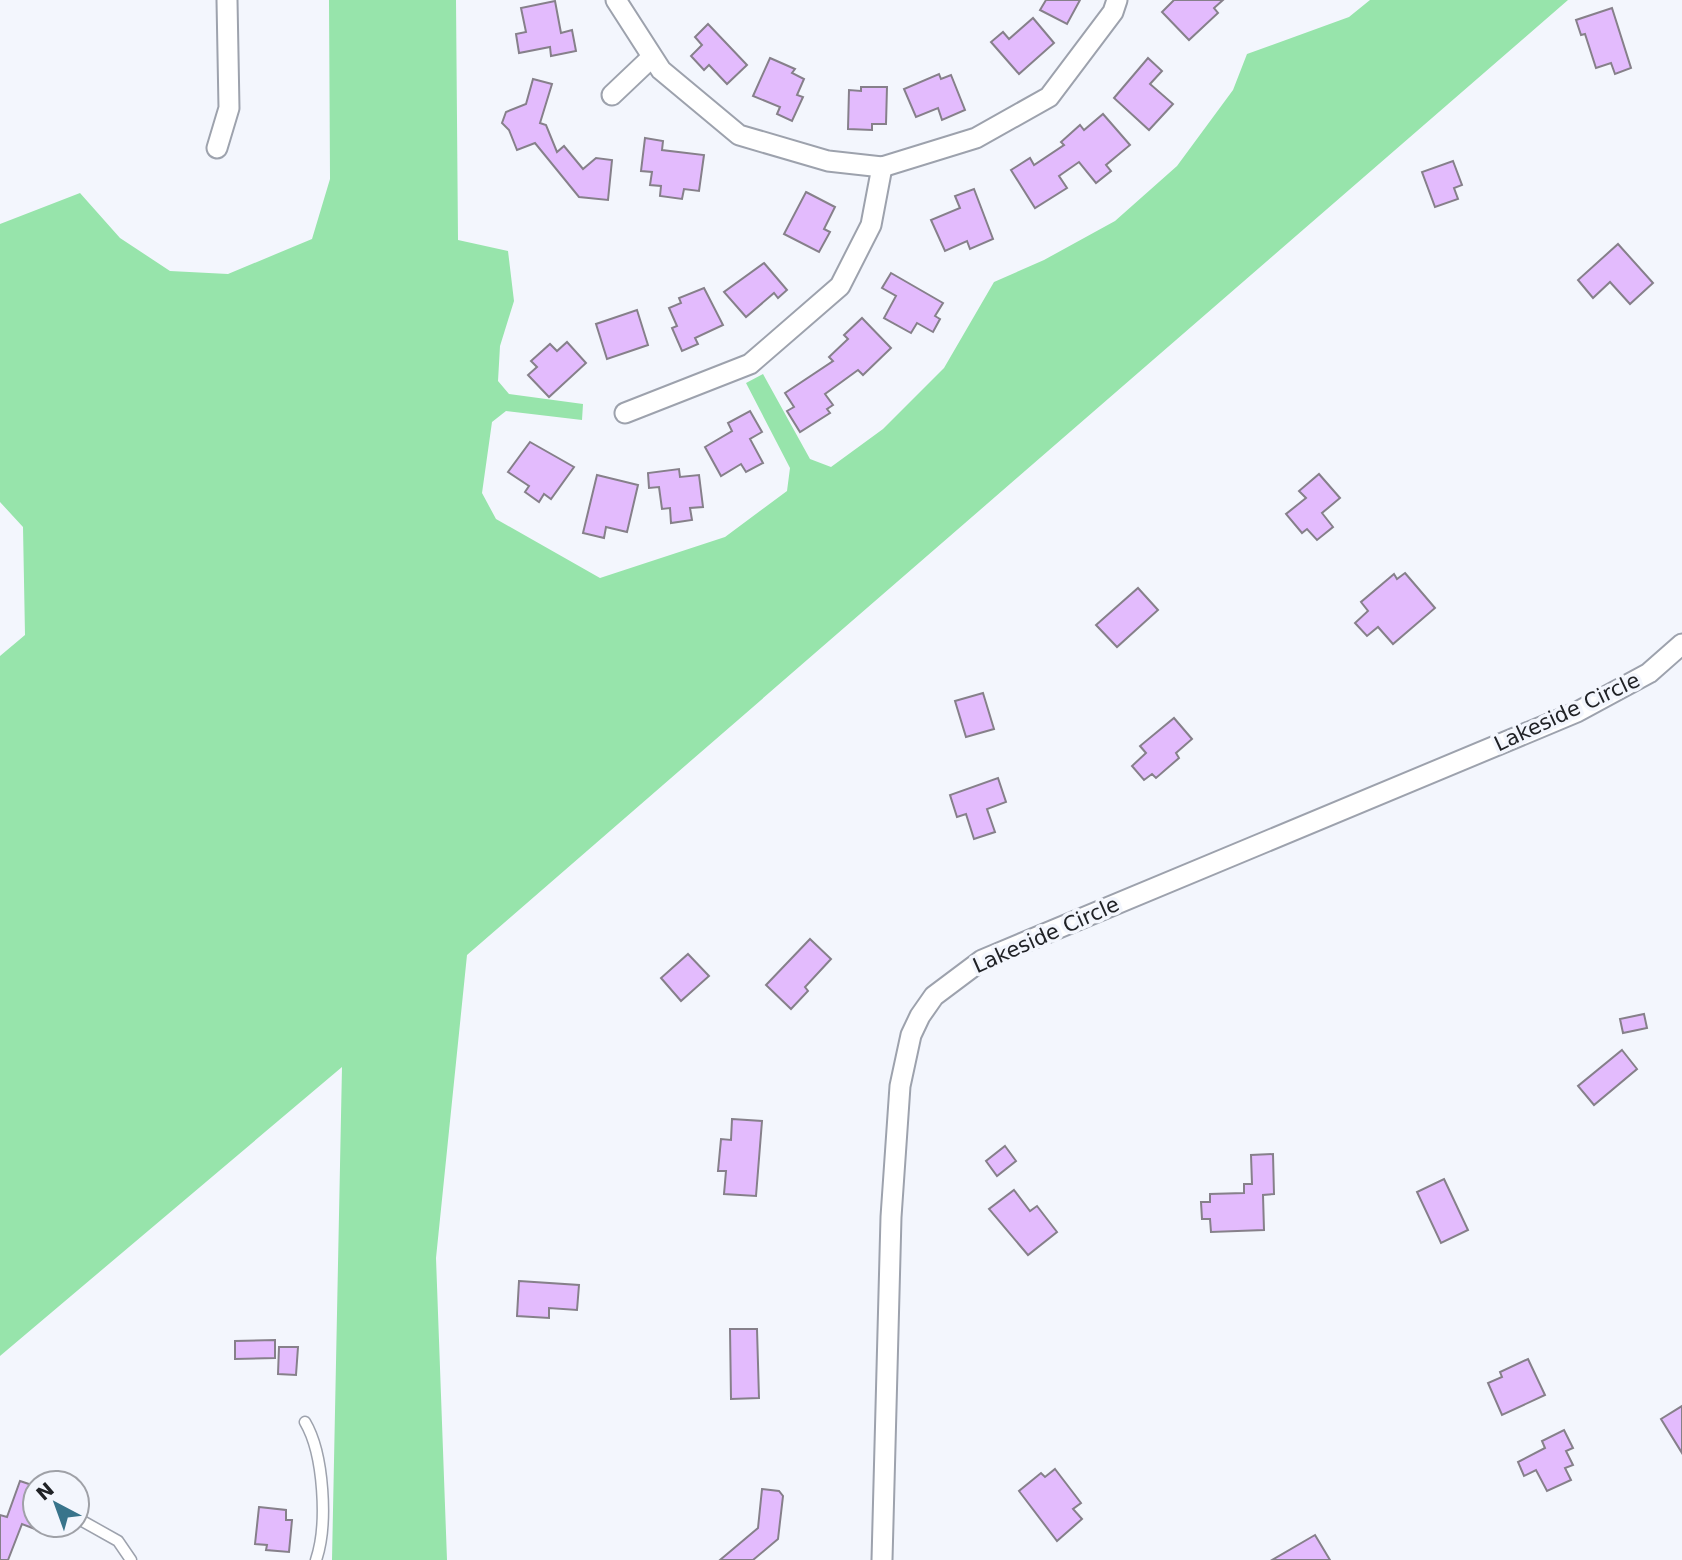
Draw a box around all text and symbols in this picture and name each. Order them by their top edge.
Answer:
street label: Lakeside Circle [1491,668,1643,756]
street label: Lakeside Circle [969,892,1123,978]
north arrow [21,1469,91,1539]
text: N [32,1478,58,1505]

